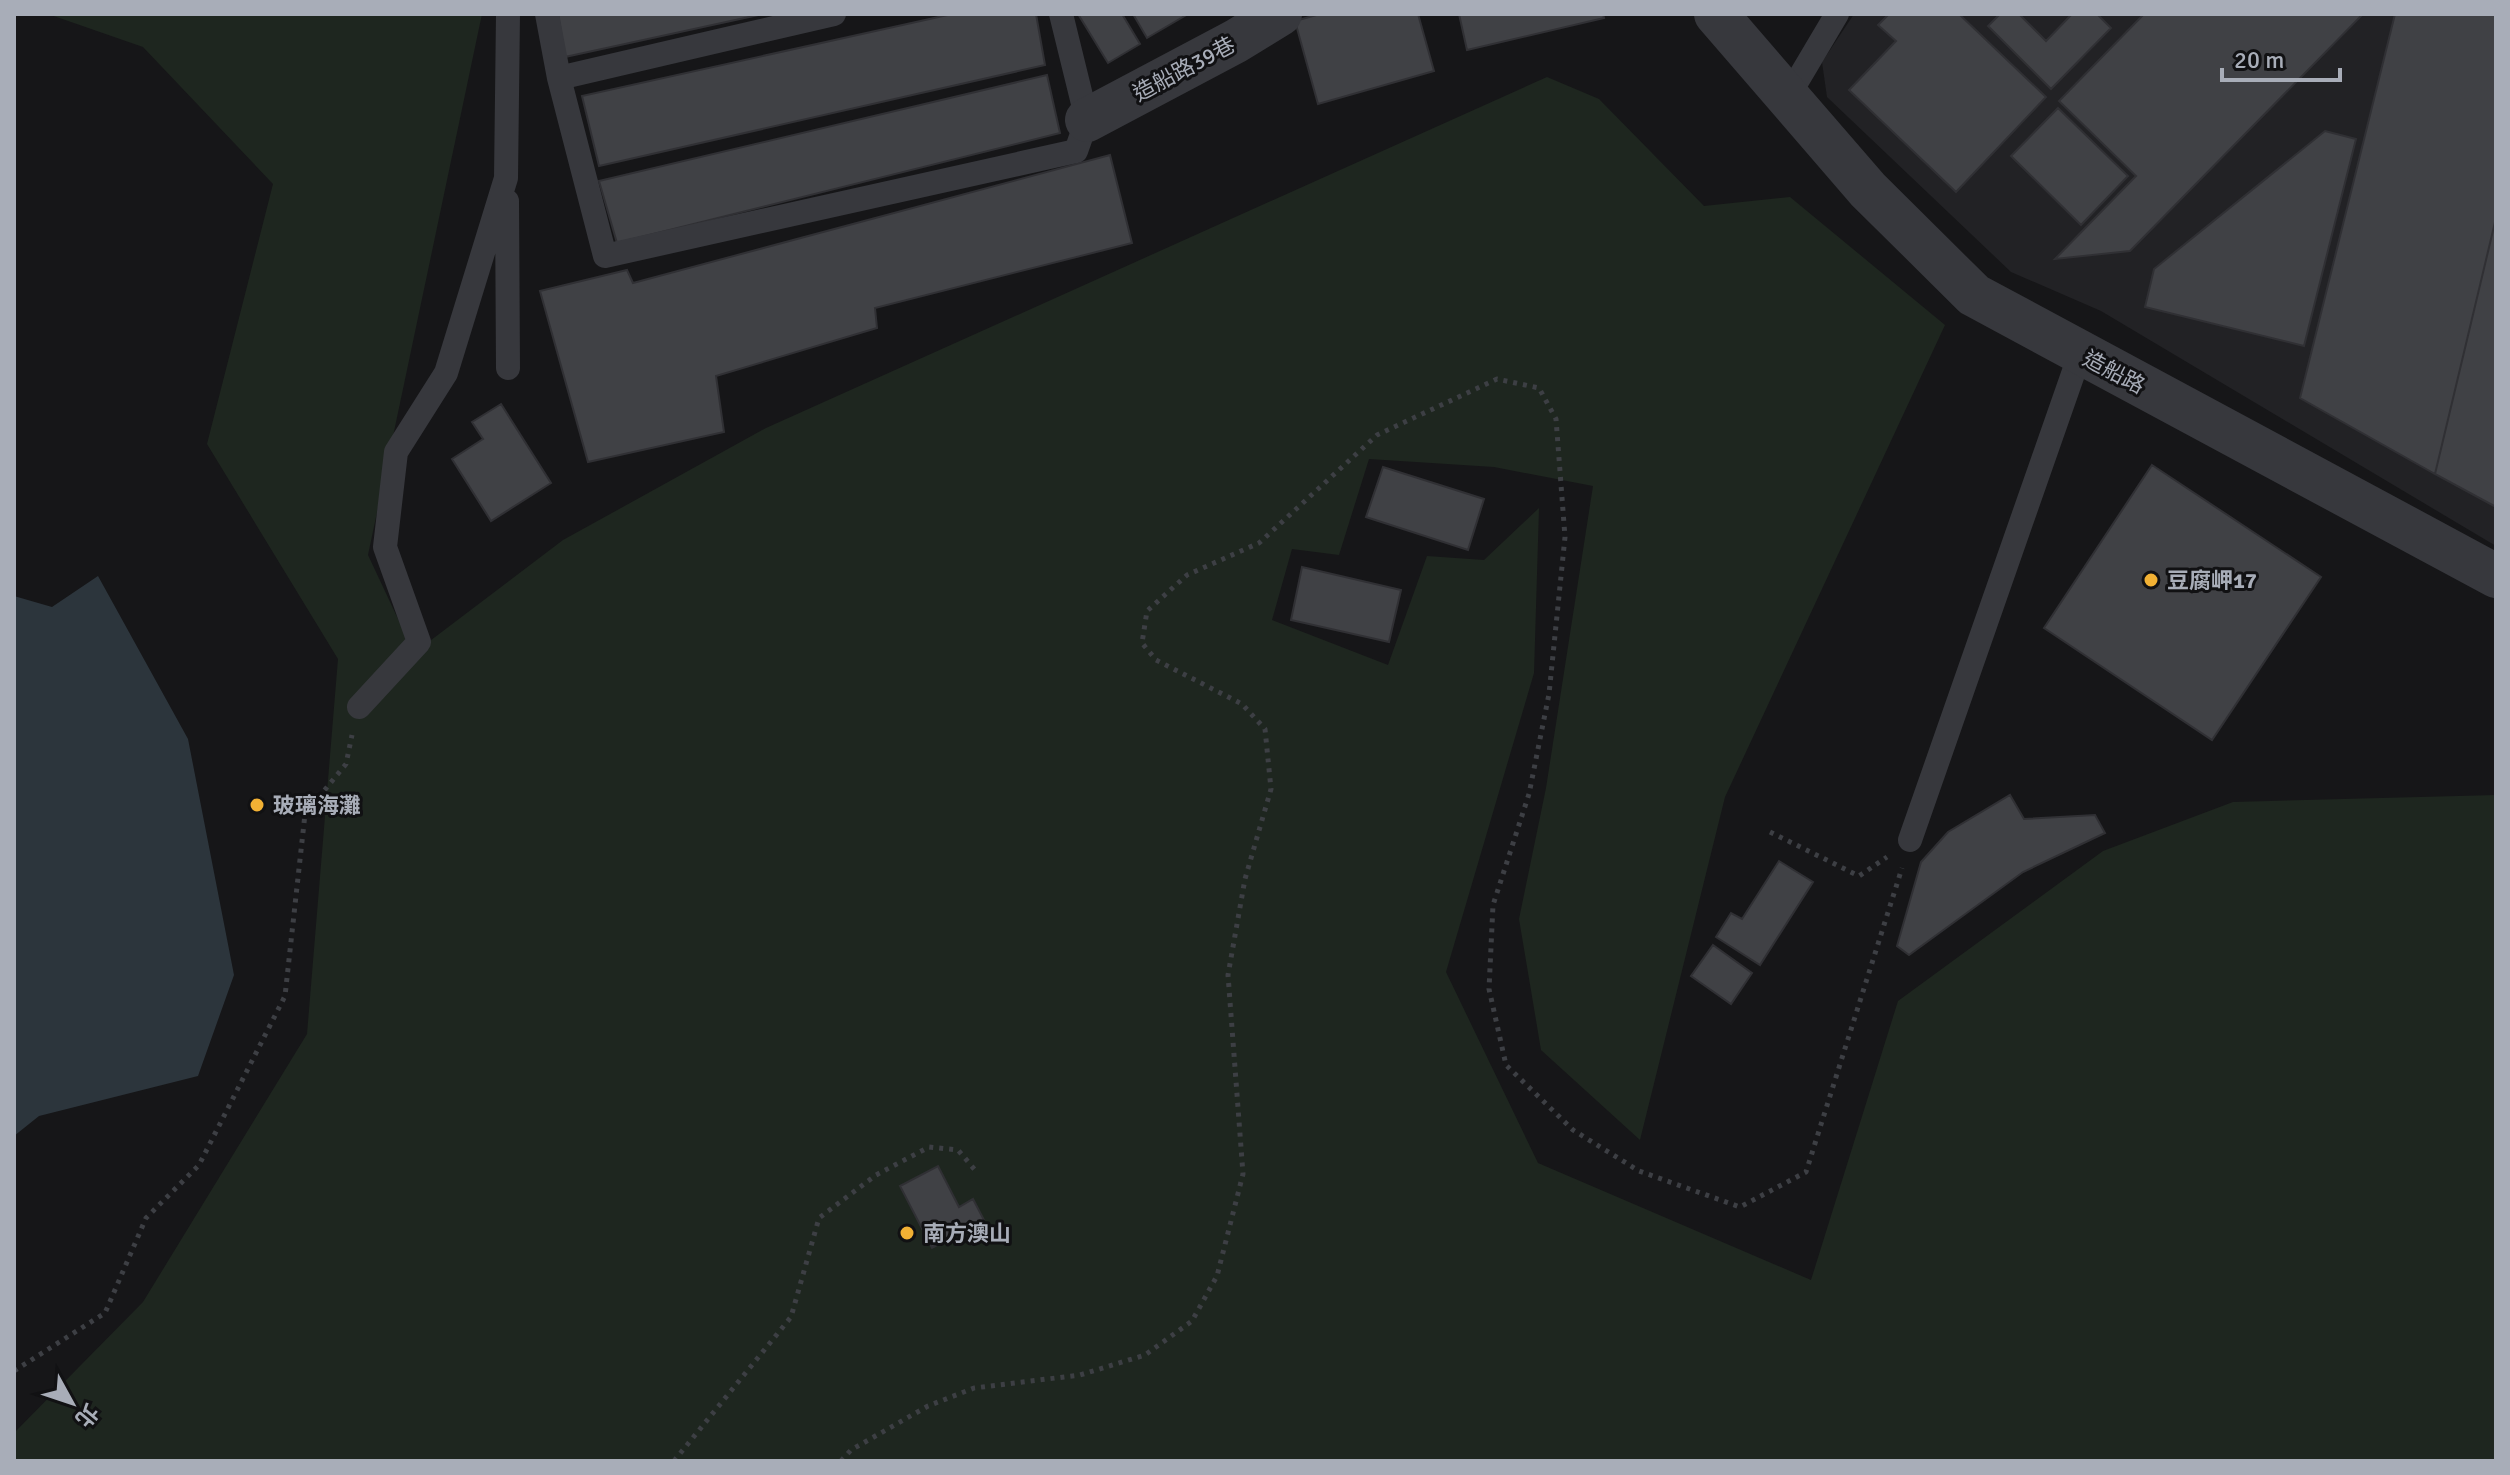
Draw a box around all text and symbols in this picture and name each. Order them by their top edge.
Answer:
street label: 造船路39巷 [1128,31,1240,107]
scale bar [2222,32,2340,82]
text: 20 m [2234,45,2284,75]
street label: 造船路 [2079,345,2149,399]
place label: 豆腐岬17 [2167,567,2257,594]
marker: 豆腐岬17 [2142,571,2160,589]
place label: 玻璃海灘 [273,792,361,819]
marker: 玻璃海灘 [248,796,266,814]
place label: 南方澳山 [923,1220,1011,1247]
marker: 南方澳山 [898,1224,916,1242]
north arrow [32,1363,112,1443]
text: 北 [70,1398,104,1433]

